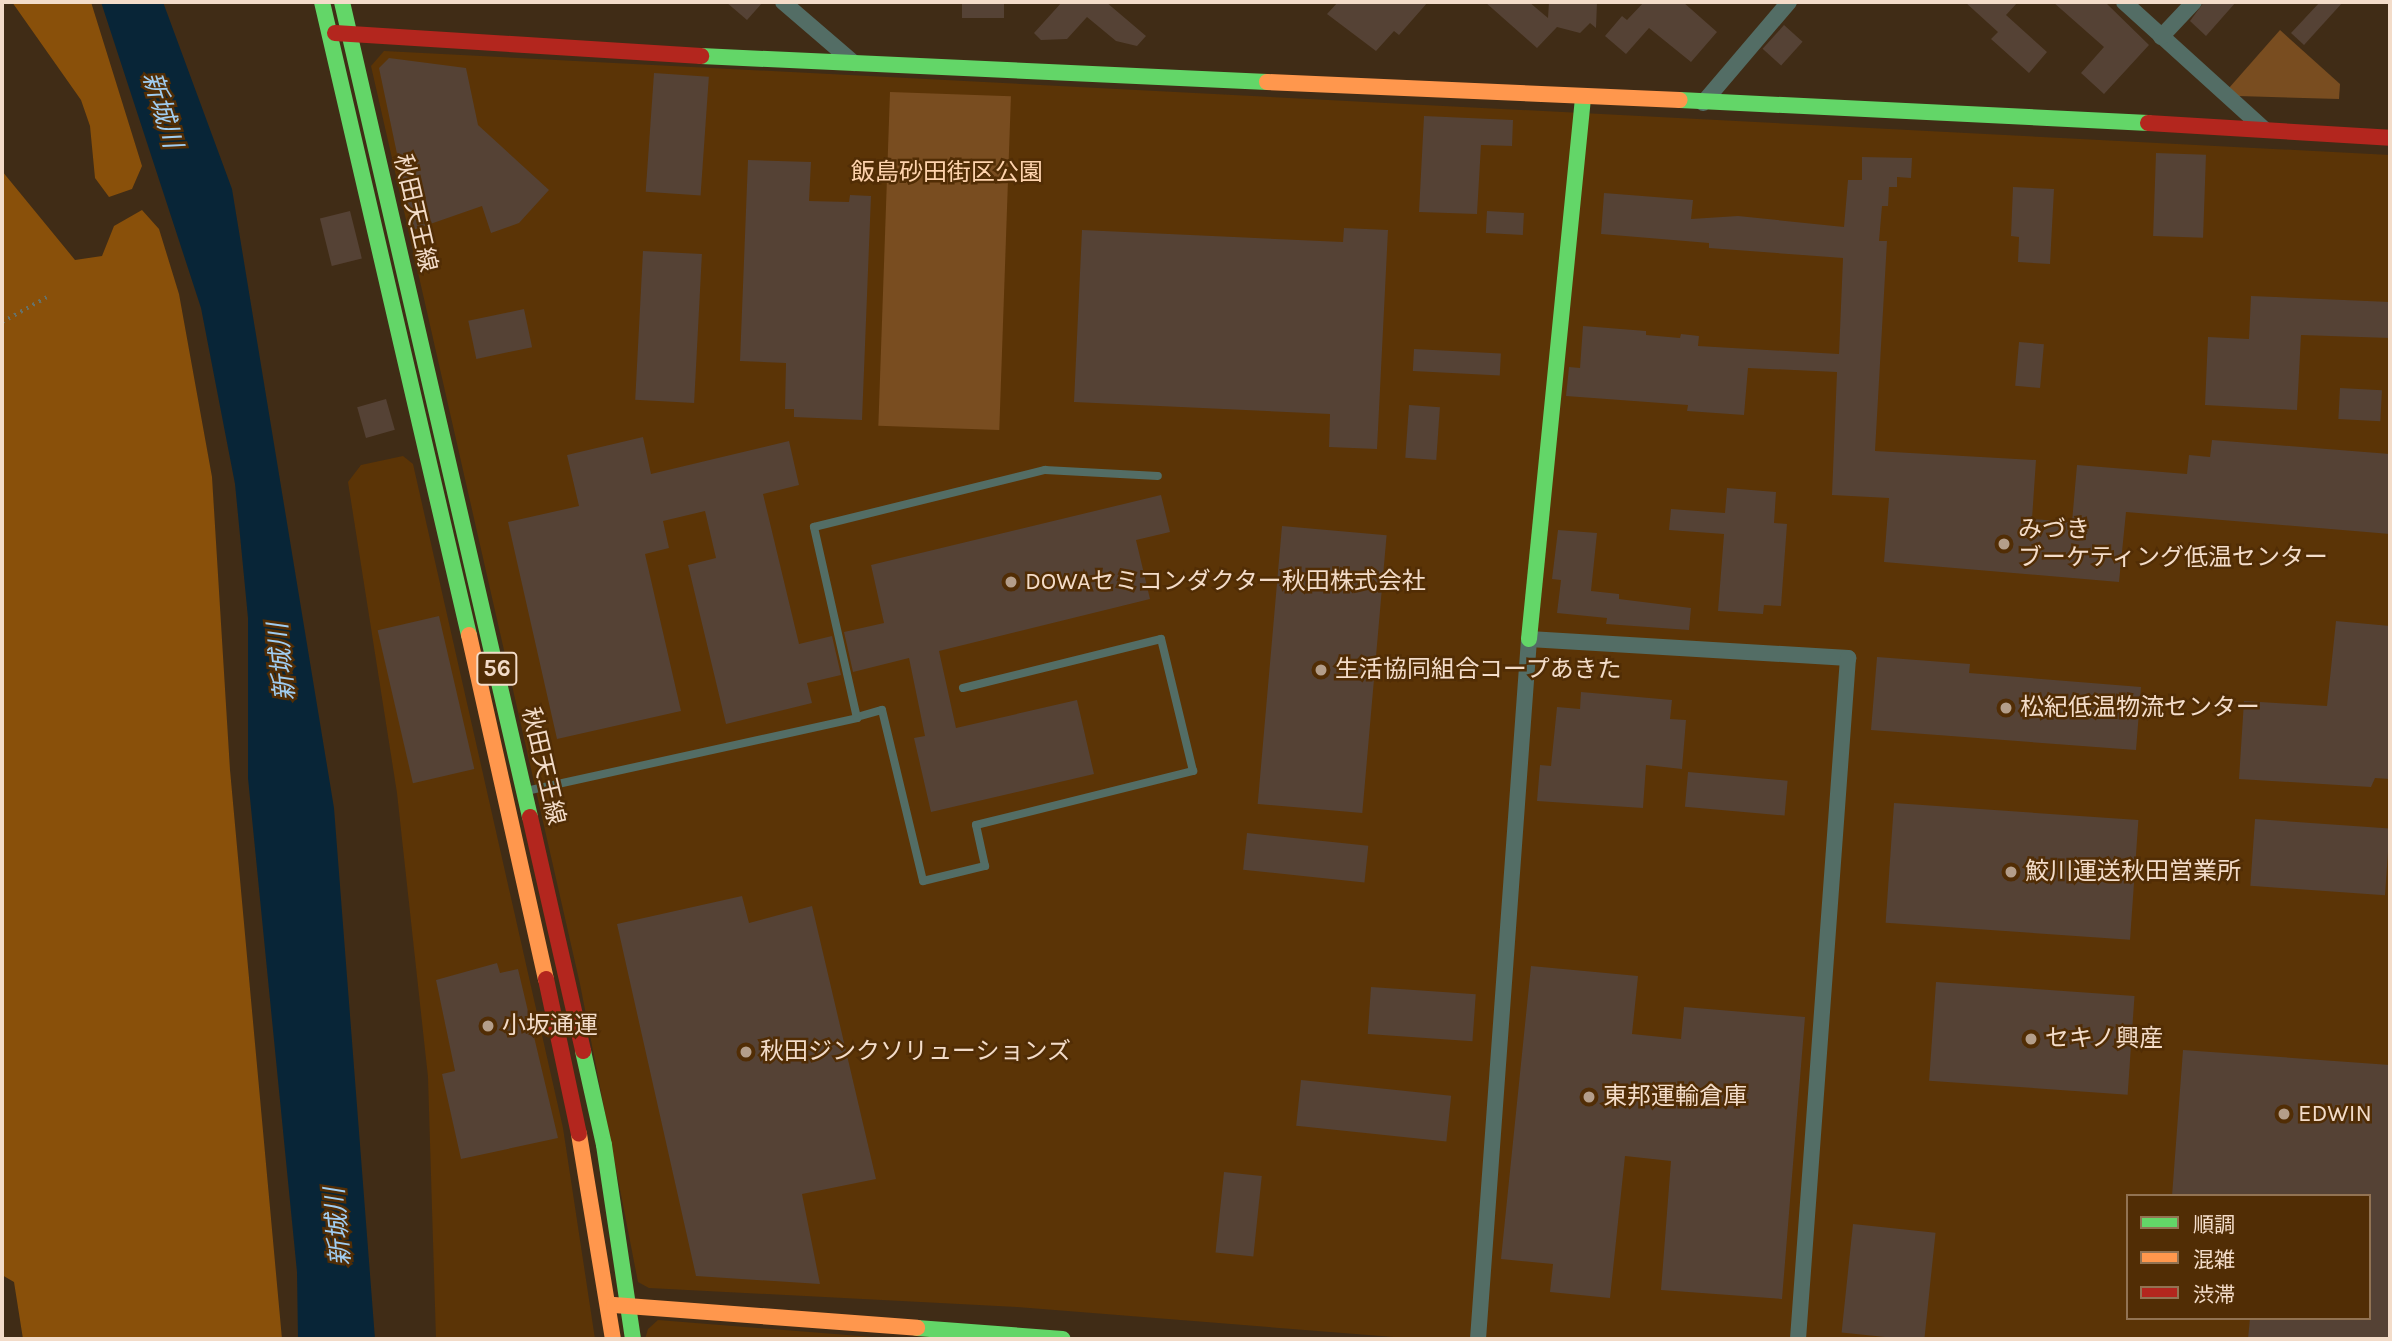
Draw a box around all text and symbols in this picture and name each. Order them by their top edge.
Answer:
water label: 新城川 [136,68,188,152]
street label: 秋田天王線 [387,151,443,275]
park label: 飯島砂田街区公園 [851,159,1043,187]
place label: みづき ブーケティング低温センター [2018,516,2330,572]
marker: みづき ブーケティング低温センター [1996,536,2012,552]
place label: DOWAセミコンダクター秋田株式会社 [1025,568,1427,596]
marker: DOWAセミコンダクター秋田株式会社 [1003,574,1019,590]
water label: 新城川 [262,622,302,702]
road number: 56 [476,650,518,688]
place label: 生活協同組合コープあきた [1335,656,1623,684]
marker: 生活協同組合コープあきた [1313,662,1329,678]
place label: 松紀低温物流センター [2020,694,2260,722]
marker: 松紀低温物流センター [1998,700,2014,716]
street label: 秋田天王線 [515,704,571,828]
place label: 鮫川運送秋田営業所 [2025,858,2241,886]
marker: 鮫川運送秋田営業所 [2003,864,2019,880]
place label: 小坂通運 [502,1012,598,1040]
marker: 小坂通運 [480,1018,496,1034]
place label: セキノ興産 [2045,1025,2165,1053]
marker: セキノ興産 [2023,1031,2039,1047]
place label: 秋田ジンクソリューションズ [760,1038,1072,1066]
marker: 秋田ジンクソリューションズ [738,1044,754,1060]
place label: 東邦運輸倉庫 [1603,1083,1747,1111]
marker: 東邦運輸倉庫 [1581,1089,1597,1105]
place label: EDWIN [2298,1100,2372,1128]
marker: EDWIN [2276,1106,2292,1122]
water label: 新城川 [319,1187,357,1267]
legend [2126,1194,2371,1320]
text: 順調 [2193,1213,2235,1237]
text: 混雑 [2193,1248,2235,1272]
text: 渋滞 [2193,1283,2235,1307]

